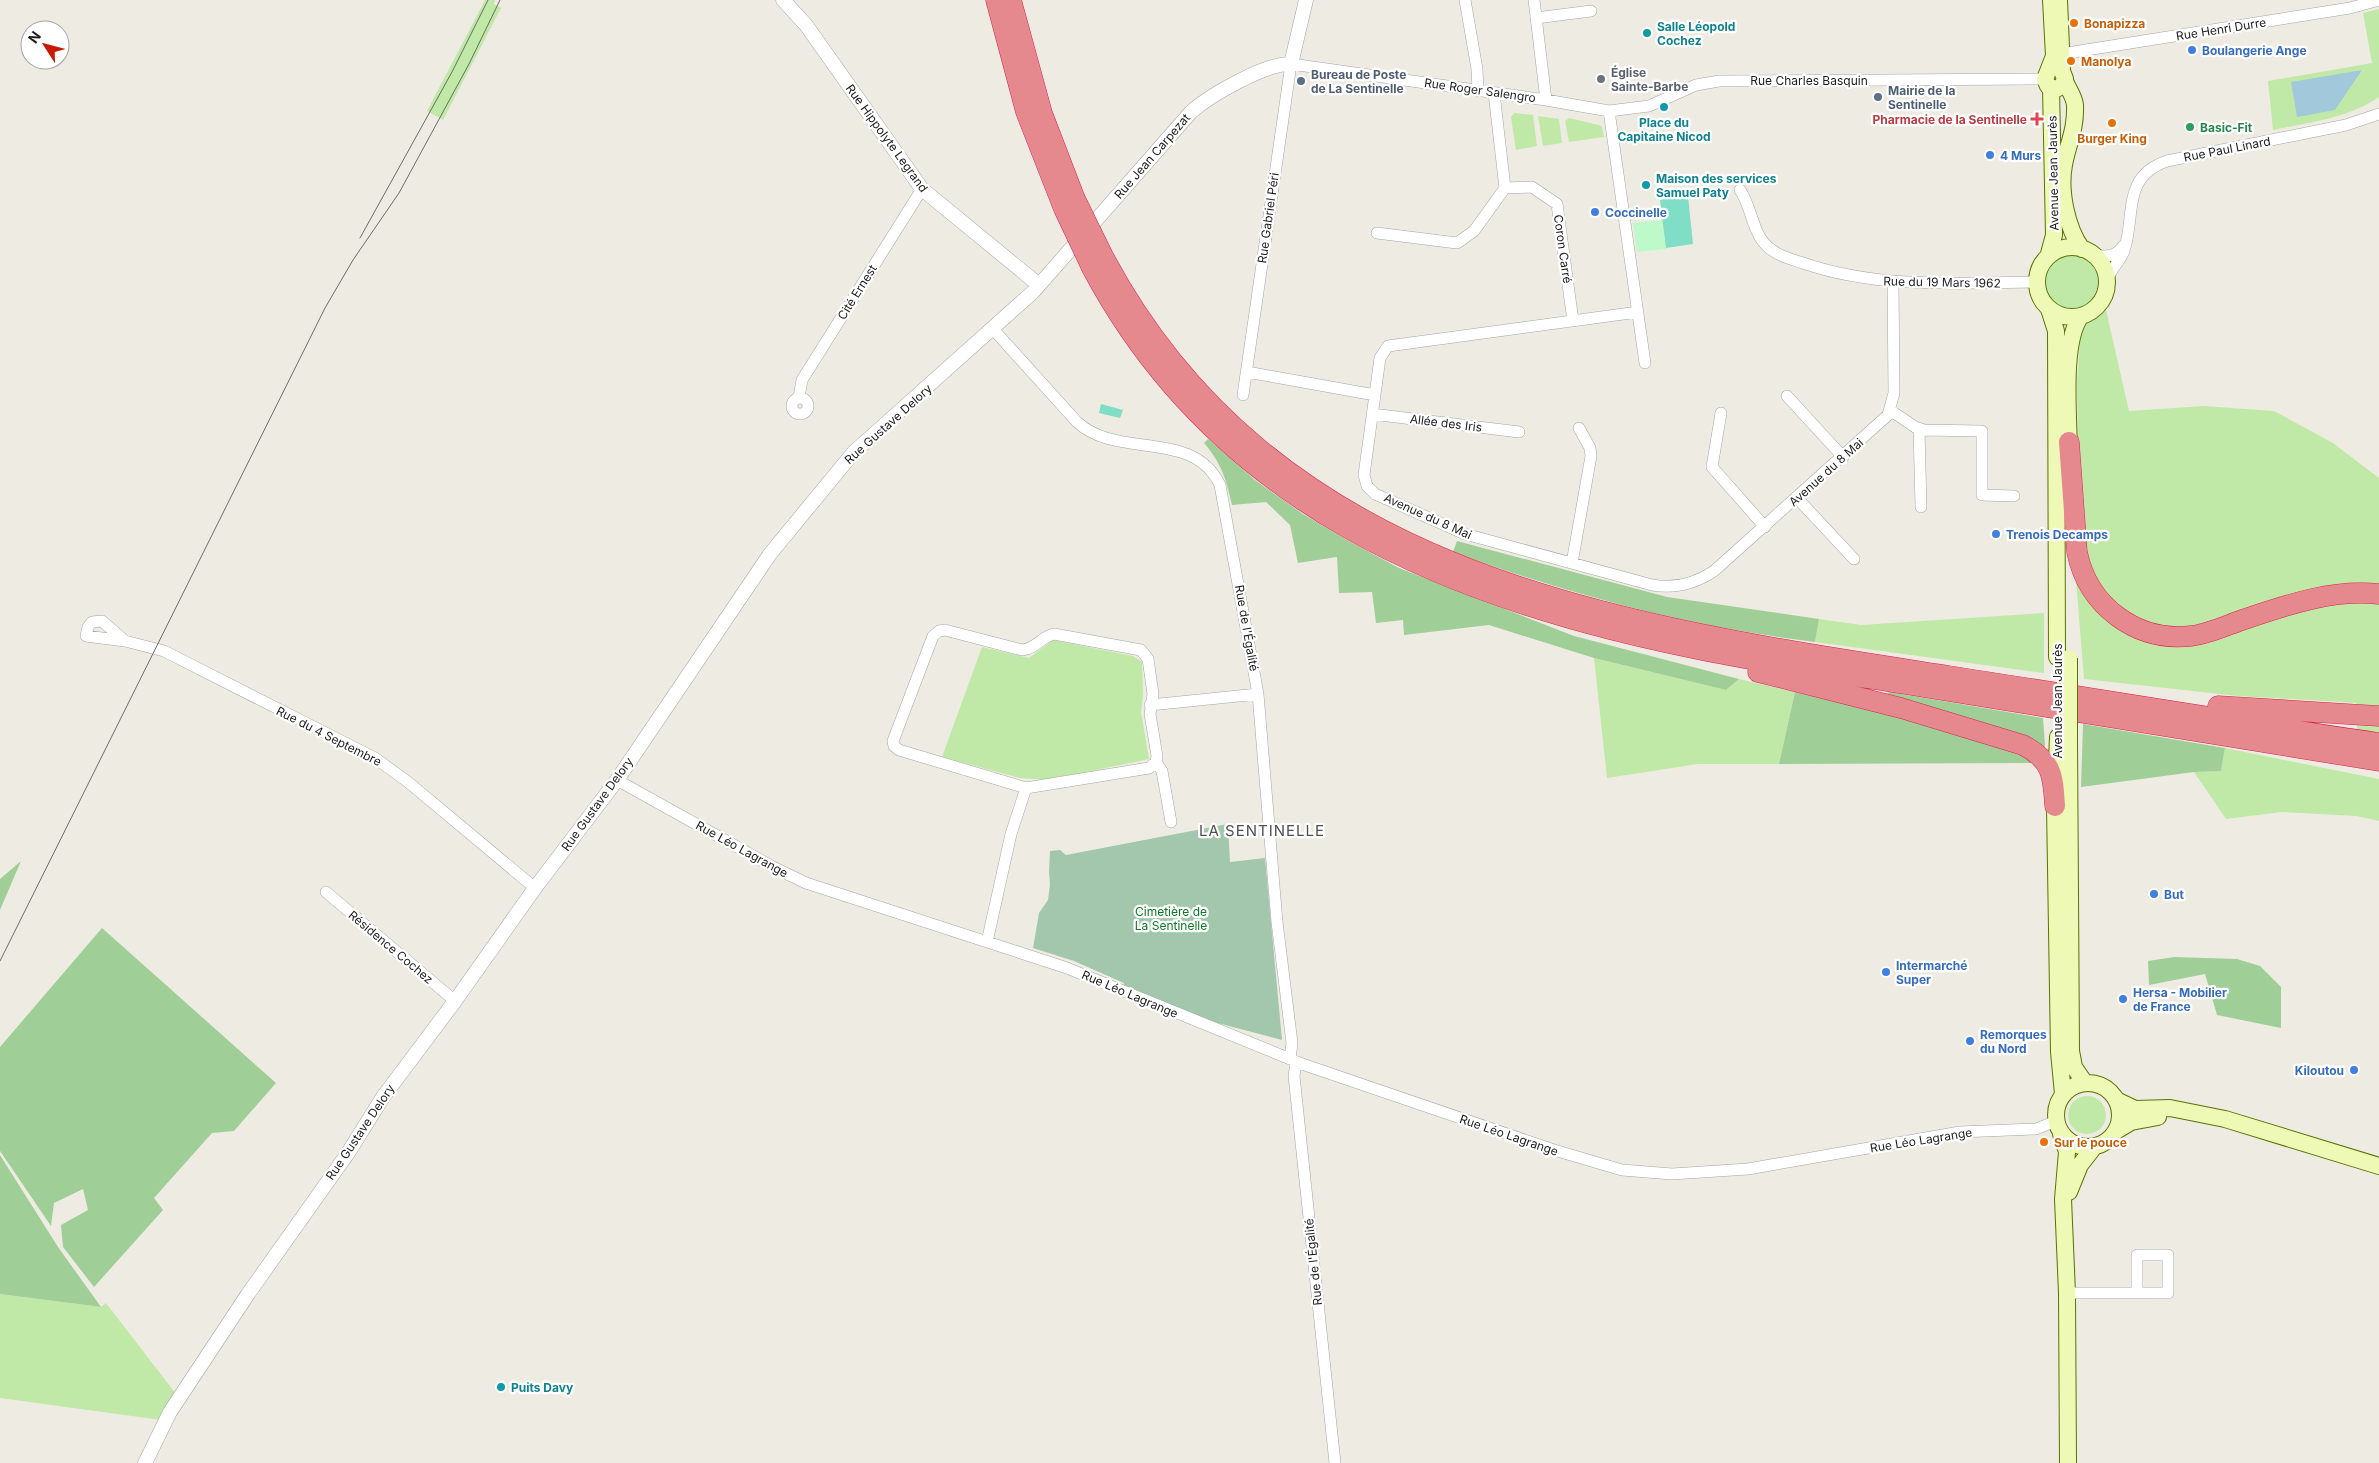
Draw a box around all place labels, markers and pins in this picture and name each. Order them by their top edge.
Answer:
place label: Bonapizza [2084,16,2145,31]
marker: Bonapizza [2068,17,2080,29]
place label: Salle Léopold Cochez [1657,19,1735,48]
marker: Salle Léopold Cochez [1641,27,1653,39]
place label: Boulangerie Ange [2202,43,2307,58]
marker: Boulangerie Ange [2186,44,2198,56]
place label: Manolya [2081,54,2131,69]
marker: Manolya [2065,55,2077,67]
place label: Église Sainte-Barbe [1611,65,1688,94]
place label: Bureau de Poste de La Sentinelle [1311,67,1406,96]
marker: Église Sainte-Barbe [1595,73,1607,85]
marker: Bureau de Poste de La Sentinelle [1295,75,1307,87]
place label: Mairie de la Sentinelle [1888,83,1955,112]
marker: Mairie de la Sentinelle [1872,91,1884,103]
marker: Place du Capitaine Nicod [1658,101,1670,113]
place label: Pharmacie de la Sentinelle [1873,112,2027,127]
marker: Pharmacie de la Sentinelle [2031,113,2043,125]
place label: Place du Capitaine Nicod [1617,115,1711,144]
marker: Burger King [2106,117,2118,129]
place label: Basic-Fit [2200,120,2253,135]
marker: Basic-Fit [2184,121,2196,133]
place label: Burger King [2077,131,2147,146]
place label: 4 Murs [2000,148,2041,163]
marker: 4 Murs [1984,149,1996,161]
place label: Maison des services Samuel Paty [1656,171,1777,200]
marker: Maison des services Samuel Paty [1640,179,1652,191]
place label: Coccinelle [1605,205,1667,220]
marker: Coccinelle [1589,206,1601,218]
place label: Trenois Decamps [2006,527,2108,542]
marker: Trenois Decamps [1990,528,2002,540]
place label: But [2164,887,2184,902]
marker: But [2148,888,2160,900]
place label: Intermarché Super [1896,958,1967,987]
marker: Intermarché Super [1880,966,1892,978]
place label: Hersa - Mobilier de France [2133,985,2227,1014]
marker: Hersa - Mobilier de France [2117,993,2129,1005]
place label: Remorques du Nord [1980,1027,2047,1056]
marker: Remorques du Nord [1964,1035,1976,1047]
place label: Kiloutou [2295,1063,2344,1078]
marker: Kiloutou [2348,1064,2360,1076]
place label: Sur le pouce [2054,1135,2127,1150]
marker: Sur le pouce [2038,1136,2050,1148]
place label: Puits Davy [511,1380,574,1395]
marker: Puits Davy [495,1381,507,1393]

